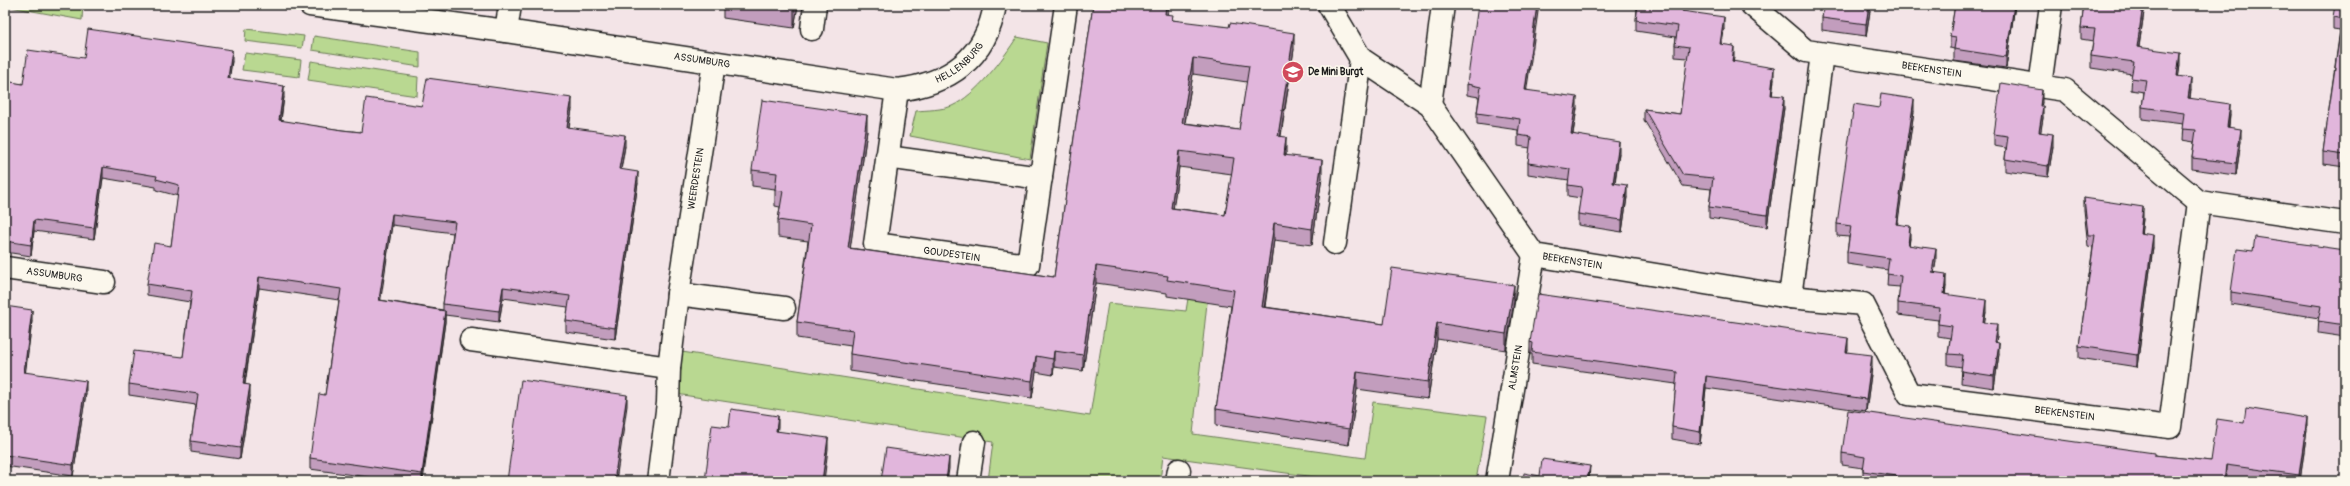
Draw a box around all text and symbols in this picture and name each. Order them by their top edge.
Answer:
street label: HELLENBURG [933,40,986,86]
street label: ASSUMBURG [673,50,731,71]
school or university icon: De Mini Burgt [1280,59,1306,85]
street label: BEEKENSTEIN [1901,59,1963,80]
place label: De Mini Burgt [1308,66,1364,78]
street label: WEERDESTEIN [685,147,707,210]
street label: GOUDESTEIN [923,245,981,264]
street label: BEEKENSTEIN [1541,250,1603,272]
street label: ASSUMBURG [26,265,84,285]
street label: ALMSTEIN [1506,344,1525,391]
street label: BEEKENSTEIN [2034,404,2096,423]

